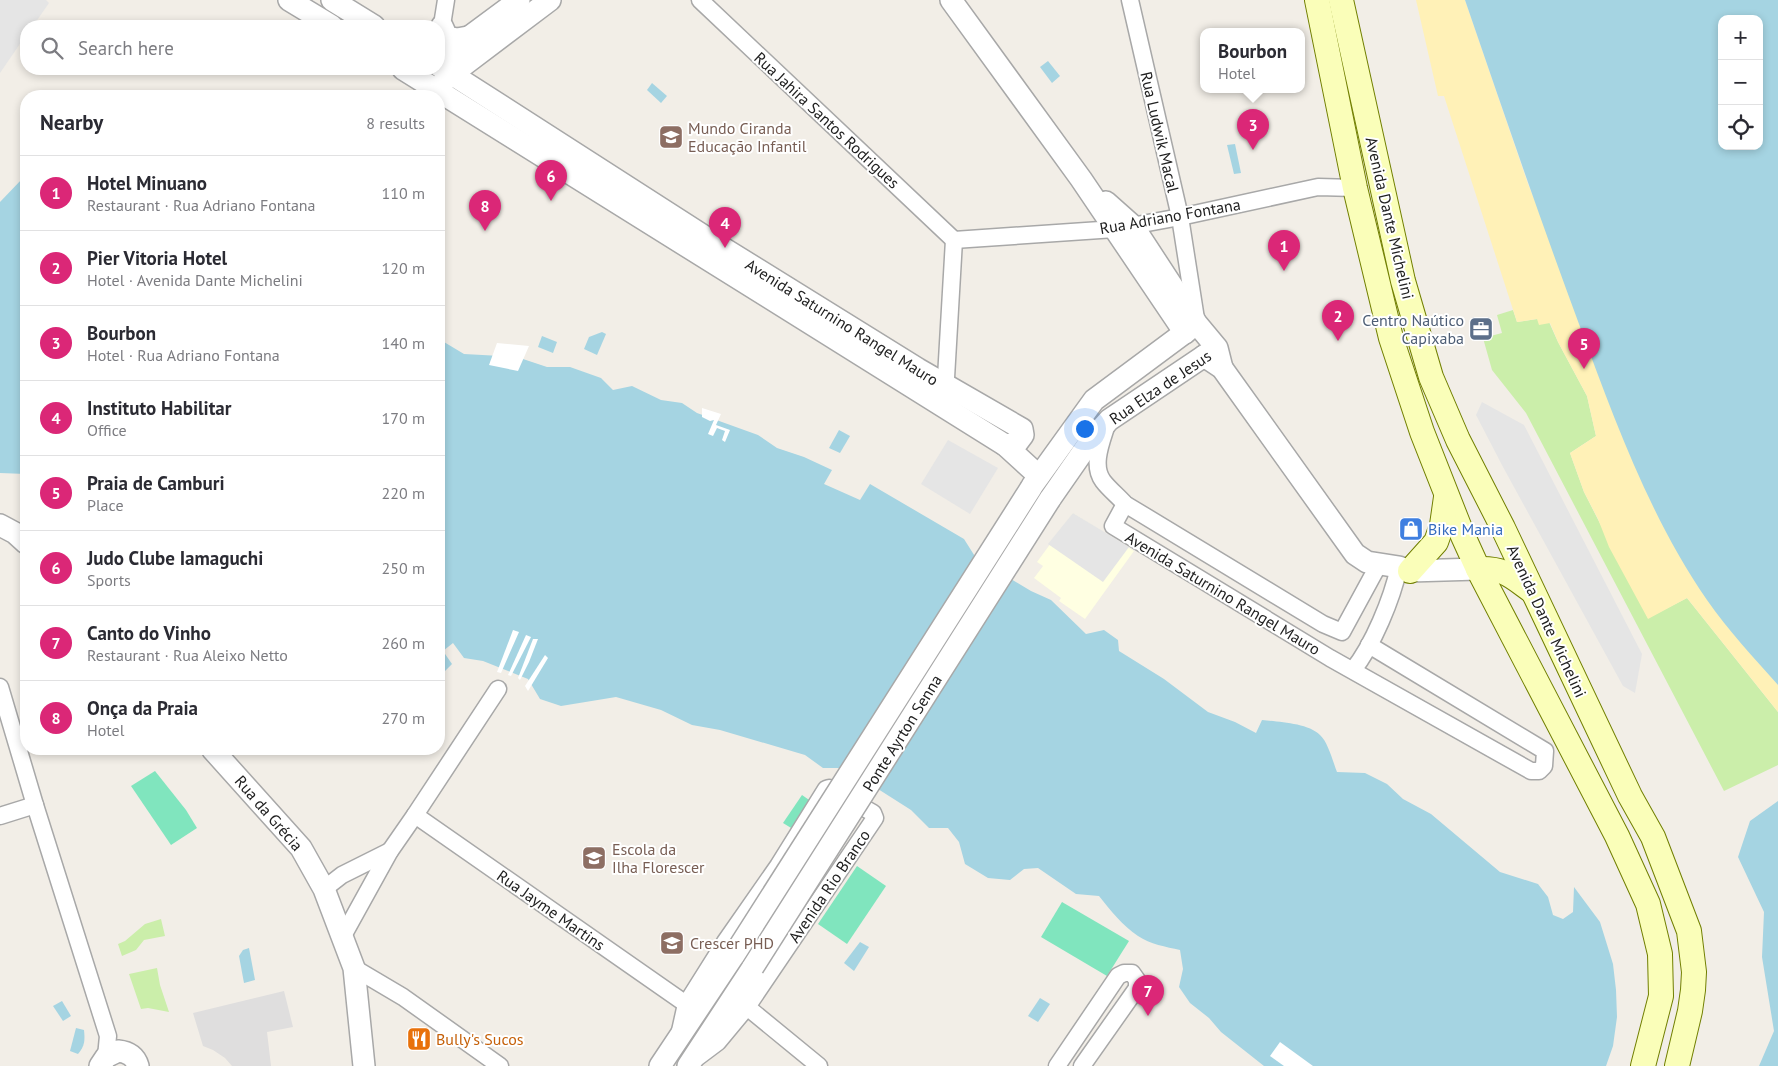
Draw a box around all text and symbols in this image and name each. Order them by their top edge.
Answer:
map controls [1718,15,1763,150]
button: + [1718,15,1763,60]
search box [20,20,445,75]
popup [1200,28,1305,93]
icon: search [38,34,66,62]
text: Search here [78,36,174,60]
text: Bourbon [1218,39,1287,63]
street label: Rua Jahira Santos Rodrigues [750,47,904,193]
button: − [1718,60,1763,105]
text: Hotel [1218,63,1255,83]
street label: Rua Ludwik Macal [1136,70,1184,195]
button: locate [1718,105,1763,150]
text: Nearby [40,109,103,136]
pin: 3 [1237,109,1269,150]
text: 8 results [366,113,425,133]
place label: Mundo Ciranda Educação Infantil [688,118,807,156]
school or university icon: Mundo Ciranda Educação Infantil [658,124,684,150]
street label: Avenida Dante Michelini [1362,135,1418,301]
pin: 6 [535,160,567,201]
text: Hotel Minuano [87,171,207,195]
text: 1 [51,183,61,203]
text: 110 m [382,183,425,203]
pin: 8 [469,190,501,231]
street label: Rua Adriano Fontana [1098,194,1242,238]
text: Restaurant · Rua Adriano Fontana [87,195,316,215]
pin: 4 [709,207,741,248]
pin: 1 [1268,230,1300,271]
text: Pier Vitoria Hotel [87,246,227,270]
street label: Avenida Saturnino Rangel Mauro [742,254,942,390]
text: 2 [51,258,61,278]
text: 120 m [382,258,425,278]
text: Hotel · Avenida Dante Michelini [87,270,303,290]
pin: 2 [1322,300,1354,341]
place label: Centro Naútico Capixaba [1362,310,1464,348]
office icon: Centro Naútico Capixaba [1468,316,1494,342]
text: Bourbon [87,321,156,345]
pin: 5 [1568,328,1600,369]
text: 3 [51,333,61,353]
text: 140 m [382,333,425,353]
text: Hotel · Rua Adriano Fontana [87,345,280,365]
street label: Rua Elza de Jesus [1105,345,1215,428]
text: Instituto Habilitar [87,396,231,420]
text: 4 [51,408,61,428]
text: 170 m [382,408,425,428]
your location [1072,416,1098,442]
text: Office [87,420,127,440]
text: Praia de Camburi [87,471,225,495]
text: 5 [51,483,61,503]
text: 220 m [382,483,425,503]
text: Place [87,495,124,515]
shop icon: Bike Mania [1398,516,1424,542]
place label: Bike Mania [1428,519,1503,539]
street label: Avenida Saturnino Rangel Mauro [1122,527,1324,659]
street label: Avenida Dante Michelini [1503,541,1591,701]
text: Judo Clube Iamaguchi [87,546,263,570]
text: 6 [51,558,61,578]
text: 250 m [382,558,425,578]
text: Sports [87,570,131,590]
text: Canto do Vinho [87,621,211,645]
text: 7 [51,633,61,653]
text: 260 m [382,633,425,653]
text: Restaurant · Rua Aleixo Netto [87,645,288,665]
street label: Ponte Ayrton Senna [858,671,946,795]
text: Onça da Praia [87,696,198,720]
text: 8 [51,708,61,728]
text: 270 m [382,708,425,728]
text: Hotel [87,720,124,740]
street label: Rua da Grécia [231,771,307,855]
street label: Avenida Rio Branco [784,826,874,946]
place label: Escola da Ilha Florescer [612,839,705,877]
school or university icon: Escola da Ilha Florescer [581,845,607,871]
street label: Rua Jayme Martins [493,865,609,955]
school or university icon: Crescer PHD [659,930,685,956]
place label: Crescer PHD [690,933,774,953]
pin: 7 [1132,975,1164,1016]
restaurant icon: Bully's Sucos [406,1026,432,1052]
place label: Bully's Sucos [436,1029,524,1049]

